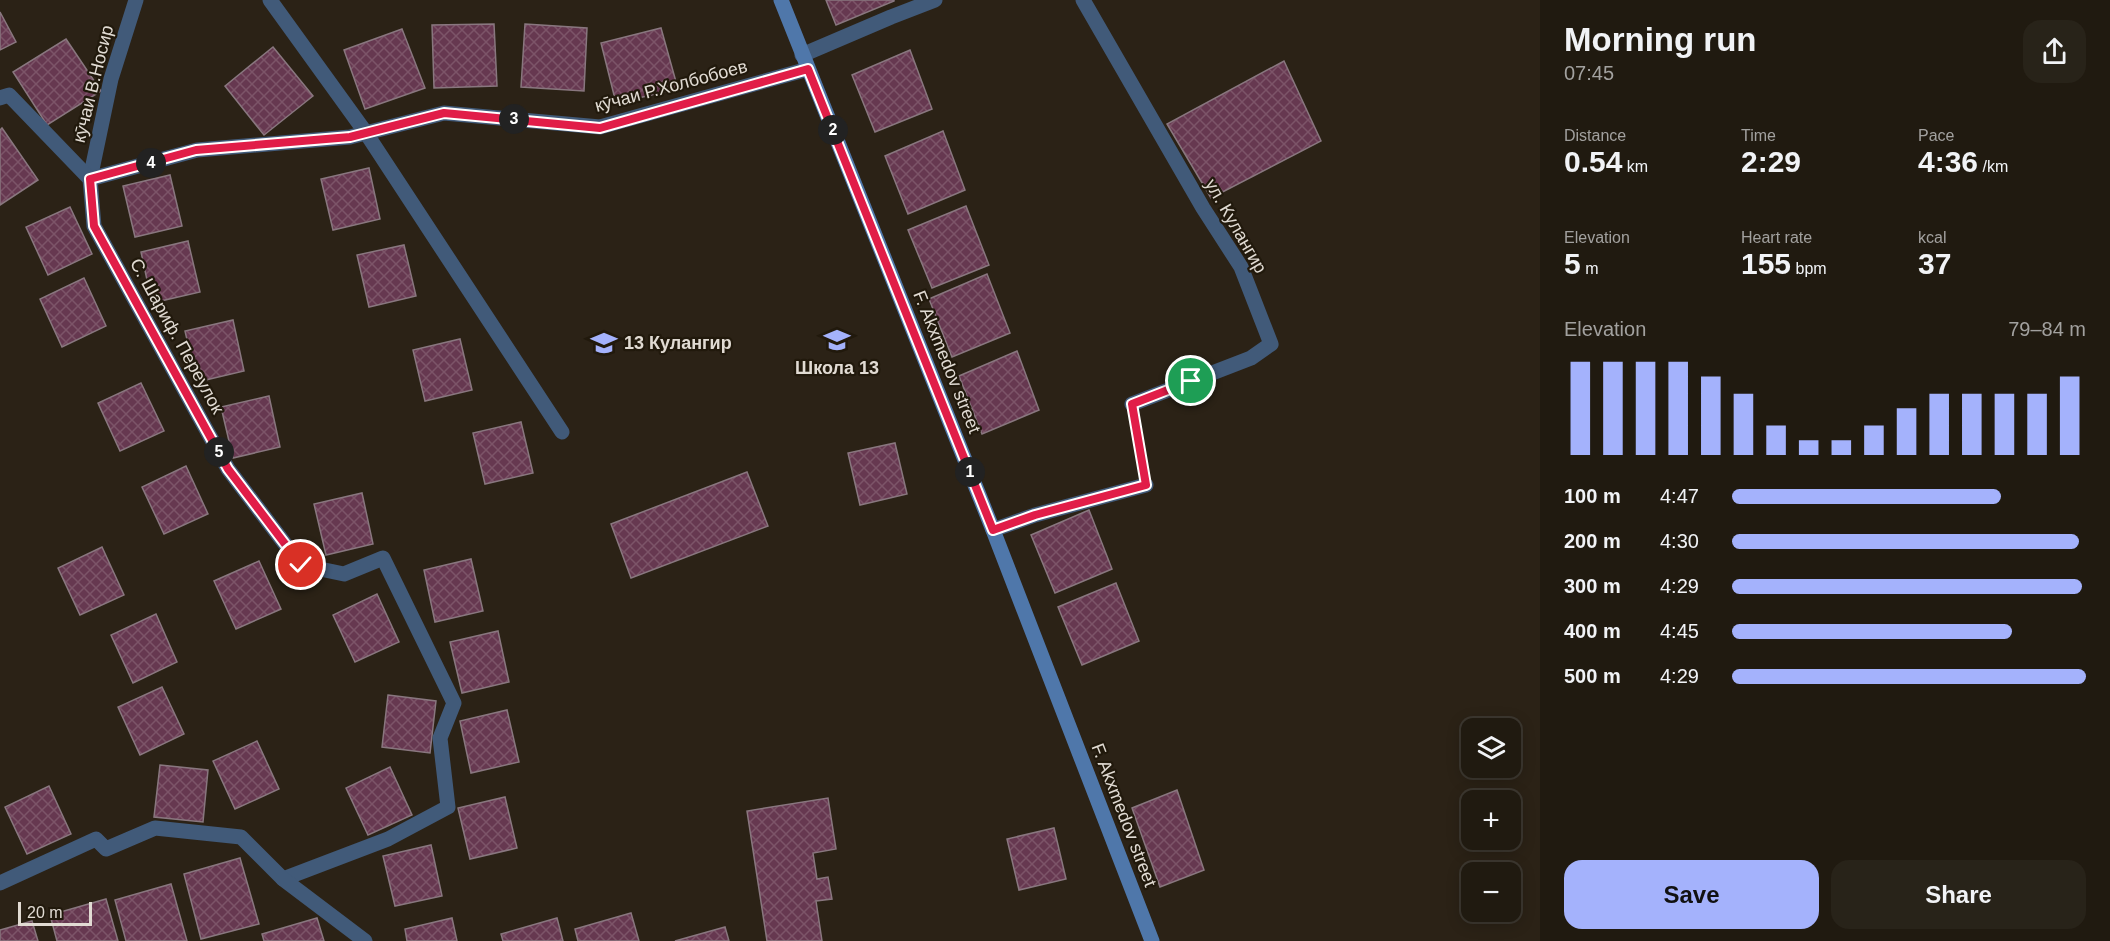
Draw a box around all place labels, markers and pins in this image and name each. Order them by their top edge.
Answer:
pin: 3 [499,104,529,134]
pin: 2 [818,115,848,145]
pin: 4 [136,148,166,178]
school or university icon: Школа 13 [822,325,852,355]
school or university icon: 13 Кулангир [589,328,619,358]
place label: 13 Кулангир [624,333,732,353]
pin [1165,355,1216,406]
place label: Школа 13 [795,358,879,378]
pin: 5 [204,437,234,467]
pin: 1 [955,457,985,487]
pin [275,539,326,590]

